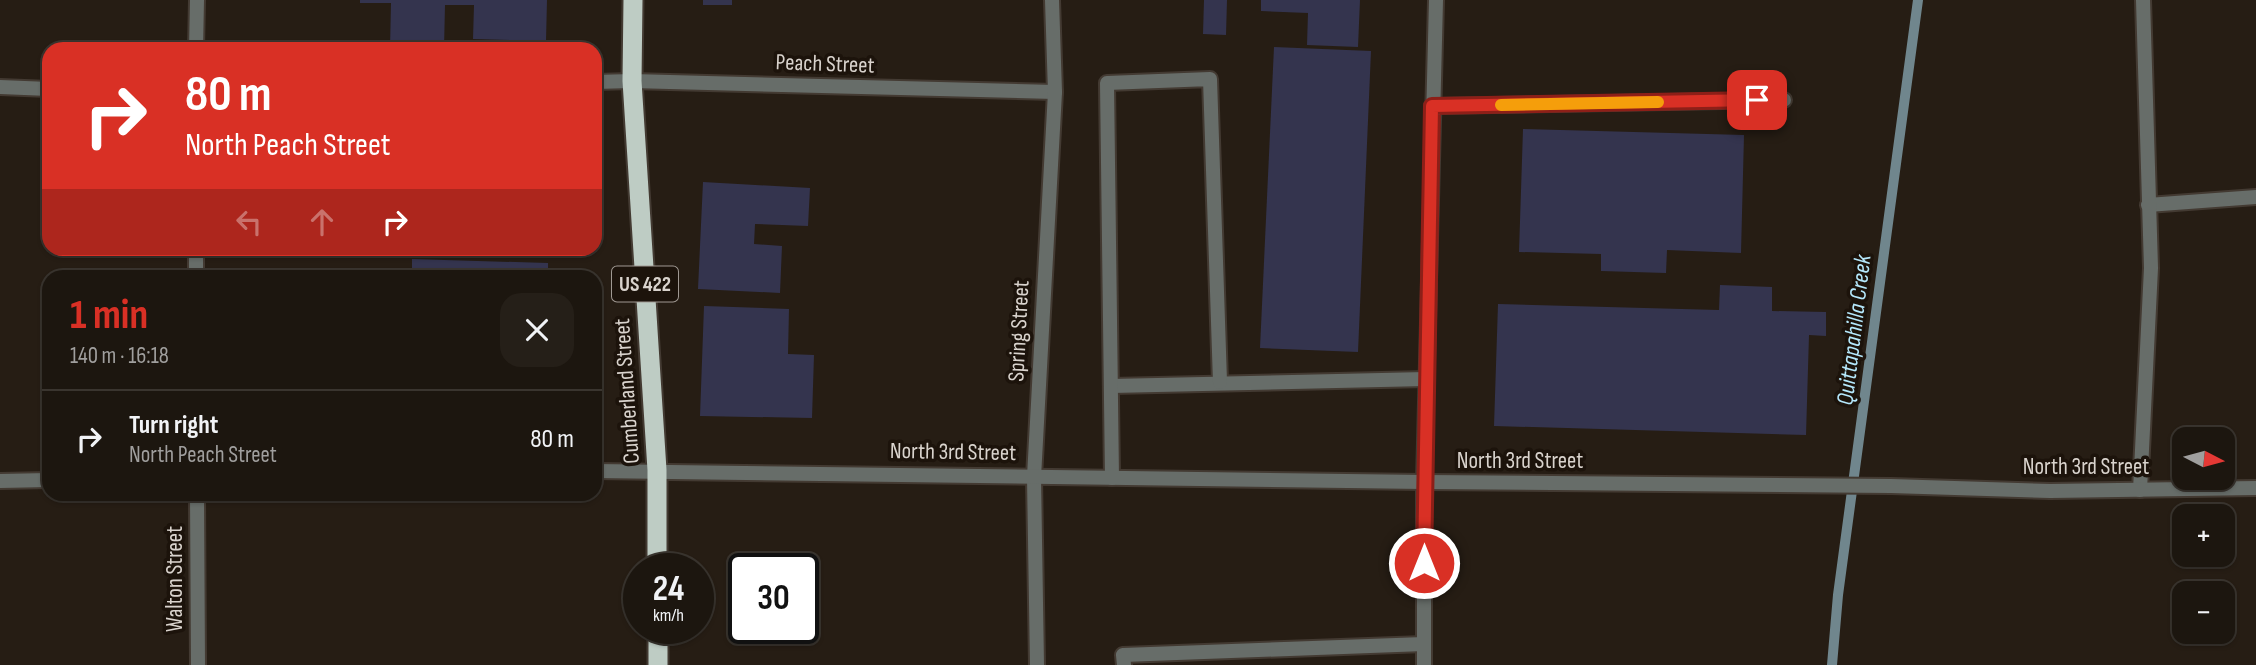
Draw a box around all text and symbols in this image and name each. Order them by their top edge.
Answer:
street label: Peach Street [775,48,875,80]
text: 80 m [185,66,272,125]
icon: right [70,70,161,161]
pin [1727,70,1787,130]
icon: arrive [1738,81,1776,119]
text: North Peach Street [185,126,391,165]
icon: left [230,203,268,241]
icon: ahead [303,203,341,241]
icon: right [376,203,414,241]
water label: Quittapahilla Creek [1830,252,1878,407]
road number: US 422 [612,266,678,302]
street label: Spring Street [1002,280,1036,382]
text: 1 min [70,290,148,341]
button: close [500,293,574,367]
street label: Cumberland Street [608,317,646,465]
text: 140 m · 16:18 [70,342,169,370]
text: Turn right [129,410,218,441]
icon: right [70,420,108,458]
text: 80 m [530,424,574,455]
north arrow [2172,427,2235,490]
map controls [2172,427,2235,644]
street label: North 3rd Street [890,437,1016,467]
text: North Peach Street [129,441,277,469]
street label: North 3rd Street [1457,447,1583,475]
street label: North 3rd Street [2023,453,2149,481]
button: + [2172,504,2235,567]
street label: Walton Street [161,526,189,632]
position arrow [1387,526,1461,600]
speed limit sign: 30 [728,553,819,644]
text: 24 [653,568,684,611]
button: − [2172,581,2235,644]
text: km/h [653,605,684,626]

